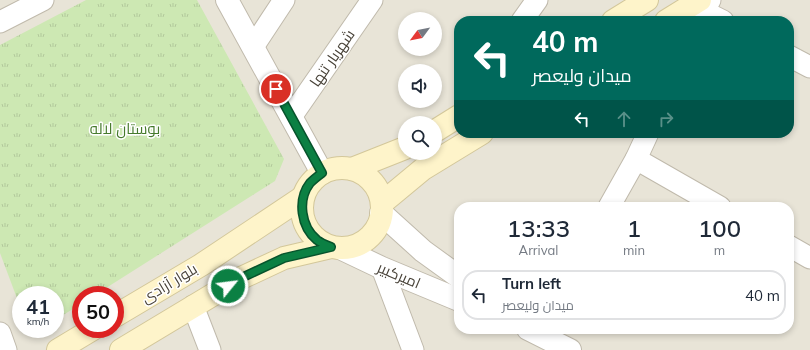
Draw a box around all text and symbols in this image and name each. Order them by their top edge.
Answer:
north arrow [398,12,442,56]
map controls [398,12,442,160]
text: 40 m [532,24,598,59]
street label: شهریار تنها [305,26,359,91]
icon: left [466,32,518,84]
button: sound [398,64,442,108]
text: میدان ولیعصر [532,64,632,87]
pin [259,72,293,106]
icon: arrive [265,78,287,100]
icon: left [571,108,593,130]
icon: ahead [613,108,635,130]
icon: right [655,108,677,130]
button: search [398,116,442,160]
park label: بوستان لاله [90,119,160,139]
text: 13:33 [507,213,570,243]
text: 1 [627,213,641,243]
text: 100 [698,213,741,243]
text: Arrival [519,242,558,258]
text: min [623,242,645,258]
text: m [714,242,725,258]
street label: امیرکبیر [374,257,424,293]
street label: بلوار آزادی [138,259,201,308]
position arrow [207,265,249,307]
text: Turn left [502,274,561,293]
icon: left [468,284,490,306]
speed limit sign: 50 [72,286,124,338]
text: 40 m [745,286,780,305]
text: 41 [26,294,50,319]
text: میدان ولیعصر [502,297,574,313]
text: km/h [27,315,49,328]

